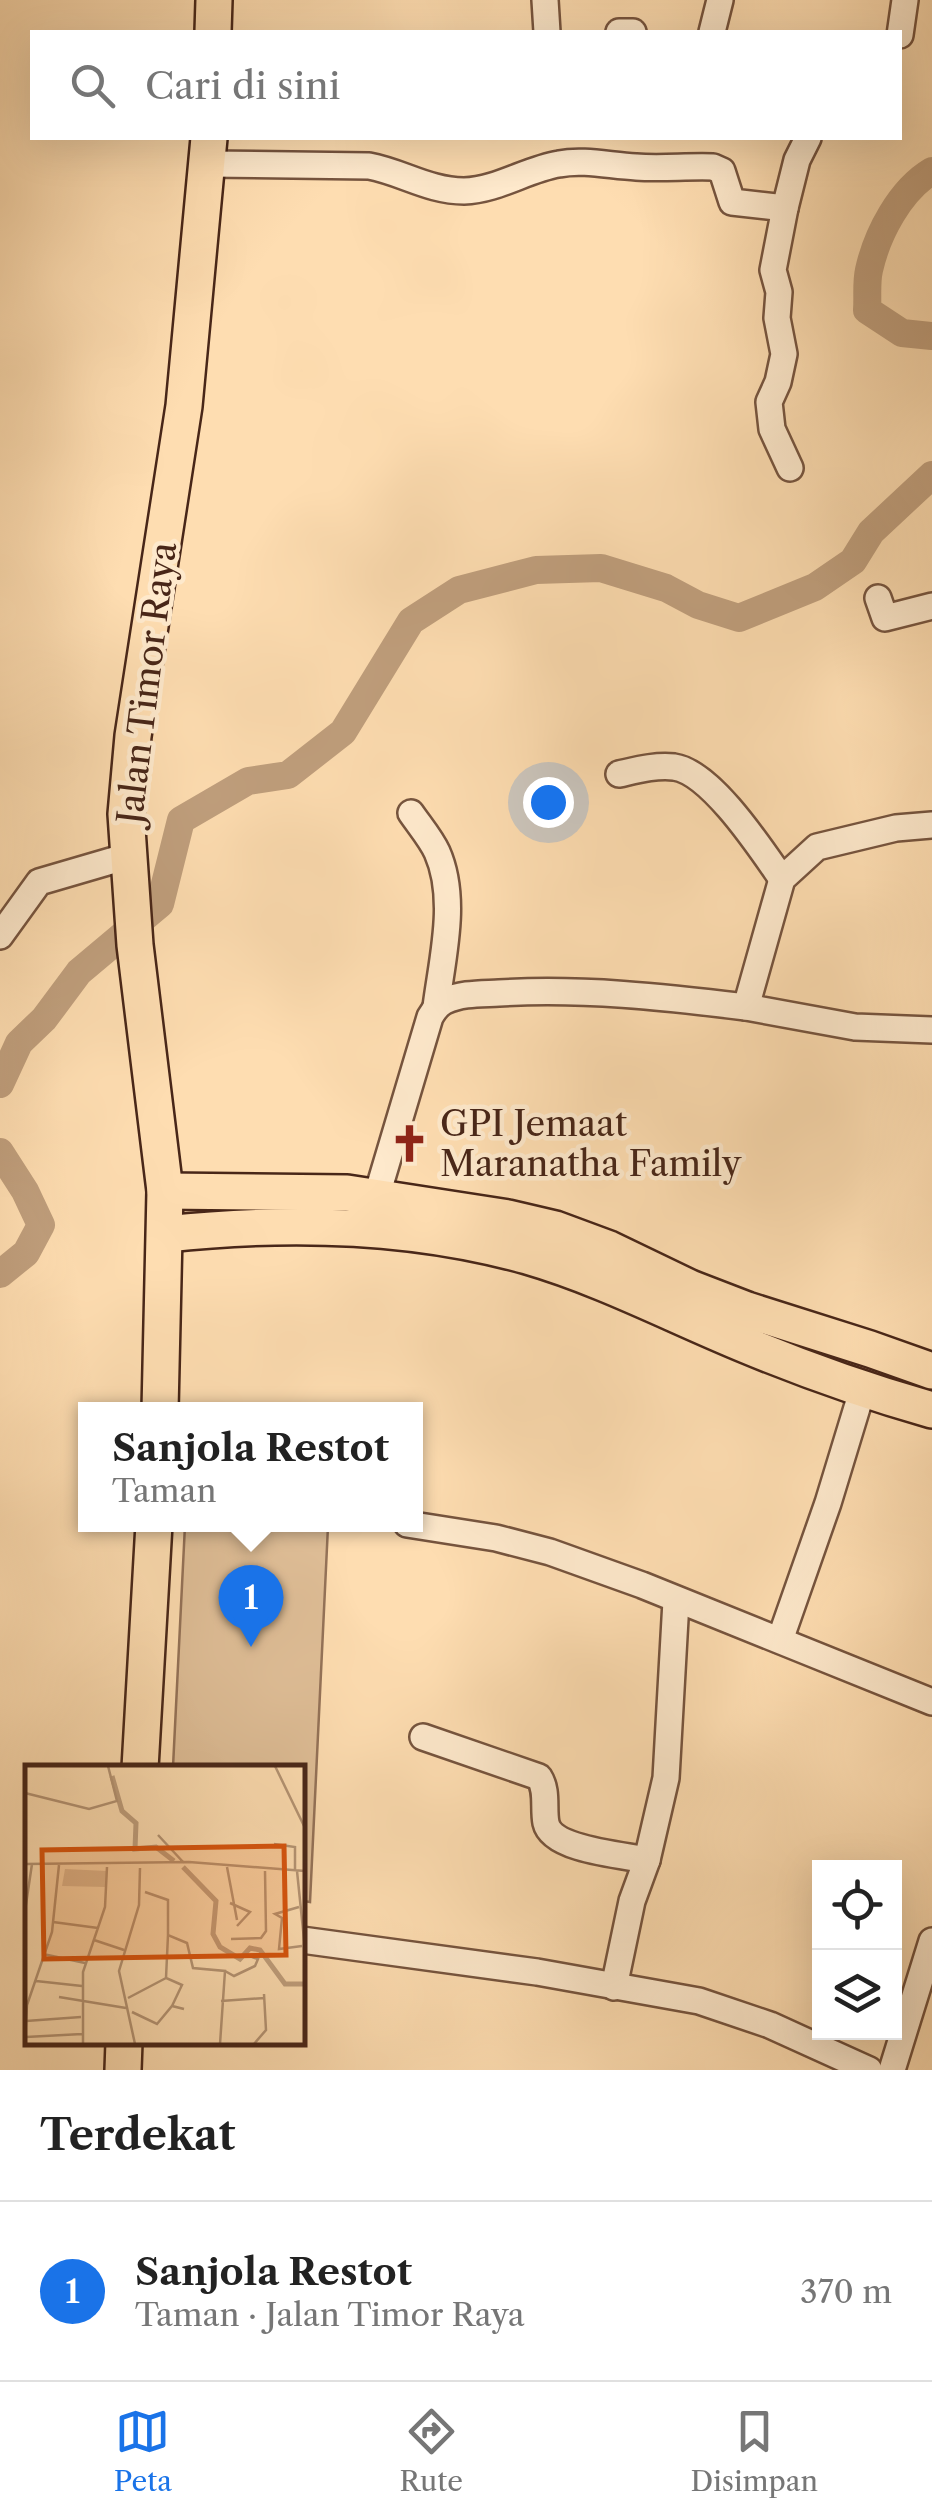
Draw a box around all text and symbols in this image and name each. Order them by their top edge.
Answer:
search box [30,30,902,140]
icon: search [65,58,120,113]
text: Cari di sini [145,62,340,109]
street label: Jalan Timor Raya [107,539,185,831]
your location [523,777,574,828]
place label: GPI Jemaat Maranatha Family [440,1102,742,1185]
church icon: GPI Jemaat Maranatha Family [389,1123,431,1165]
popup [78,1402,423,1532]
text: Sanjola Restot [112,1424,389,1471]
text: Taman [112,1471,216,1510]
pin: 1 [218,1564,284,1647]
inset map [25,1765,305,2045]
map controls [812,1860,902,2040]
button: locate [812,1860,902,1950]
button: layers [812,1950,902,2040]
text: Terdekat [40,2109,235,2161]
text: Sanjola Restot [135,2248,412,2295]
text: 1 [65,2272,80,2311]
text: 370 m [800,2272,892,2311]
text: Taman · Jalan Timor Raya [135,2295,525,2334]
tab: Peta [114,2404,172,2498]
tab: Rute [400,2404,463,2498]
tab: Disimpan [691,2404,818,2498]

